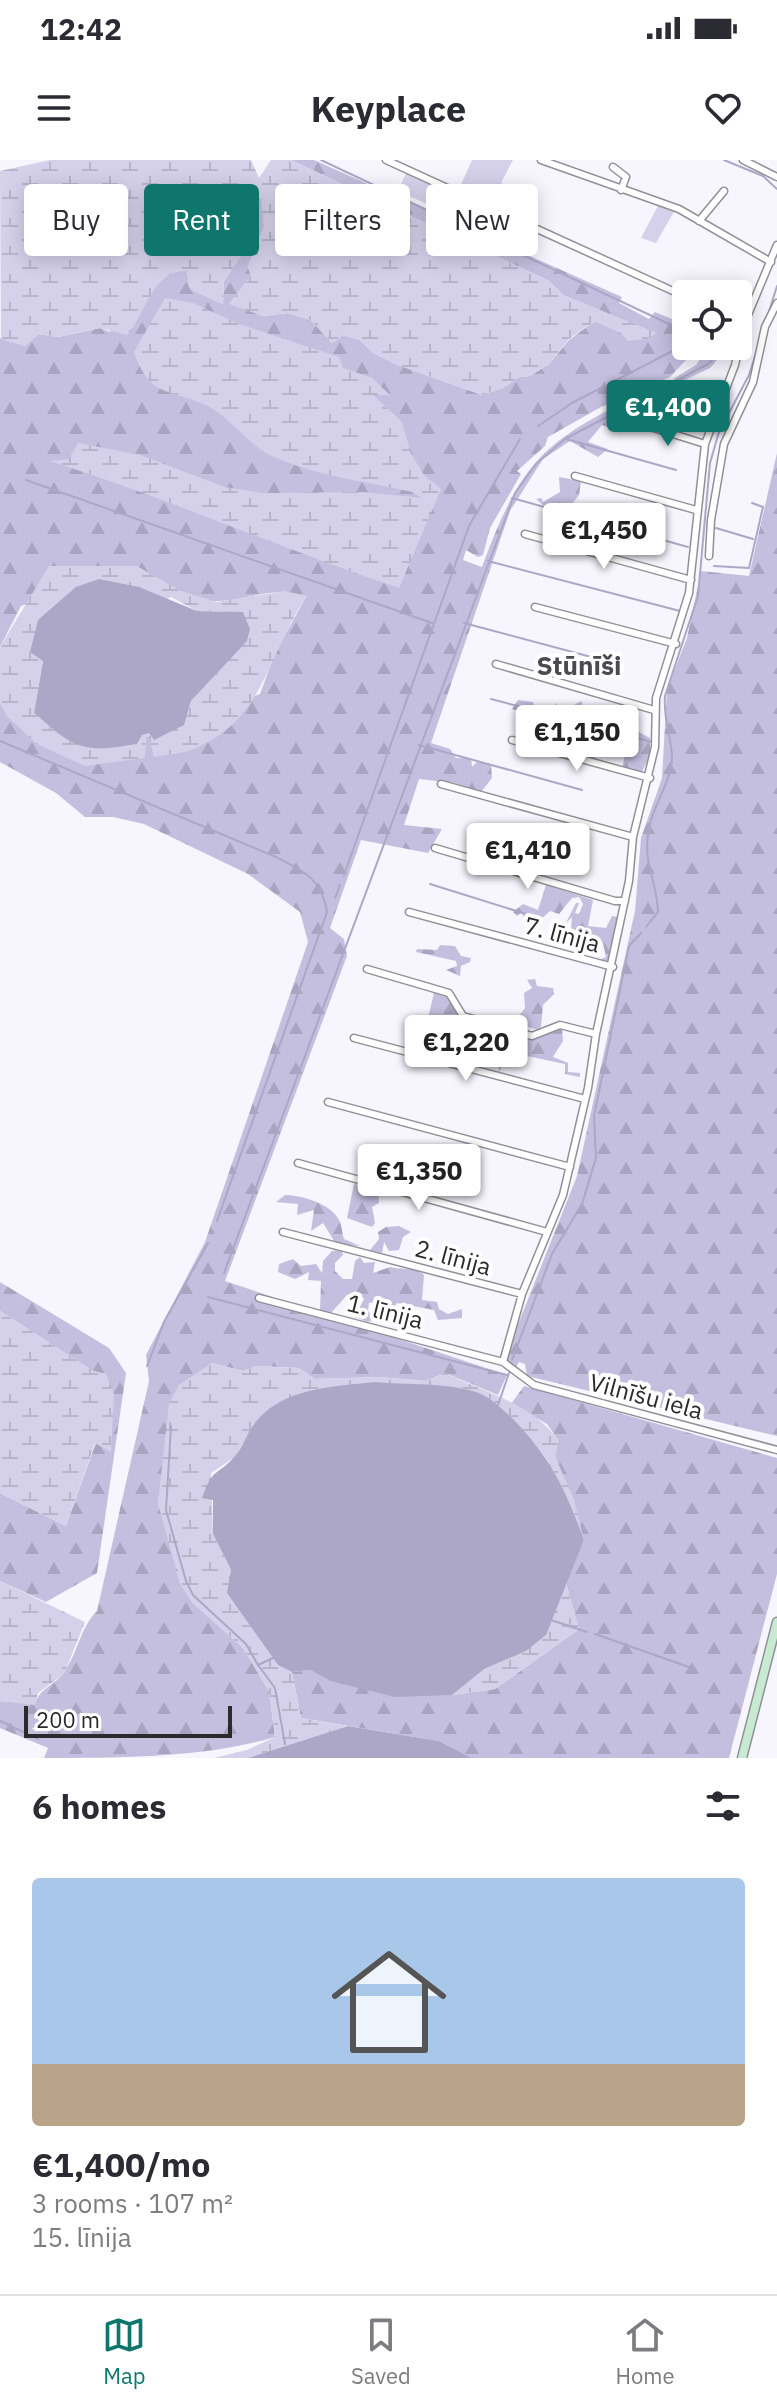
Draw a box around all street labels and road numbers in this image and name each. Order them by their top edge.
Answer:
street label: 7. līnija [521,909,604,960]
street label: 2. līnija [412,1232,495,1283]
street label: 1. līnija [344,1286,427,1336]
street label: Vilnīšu iela [586,1366,707,1427]

